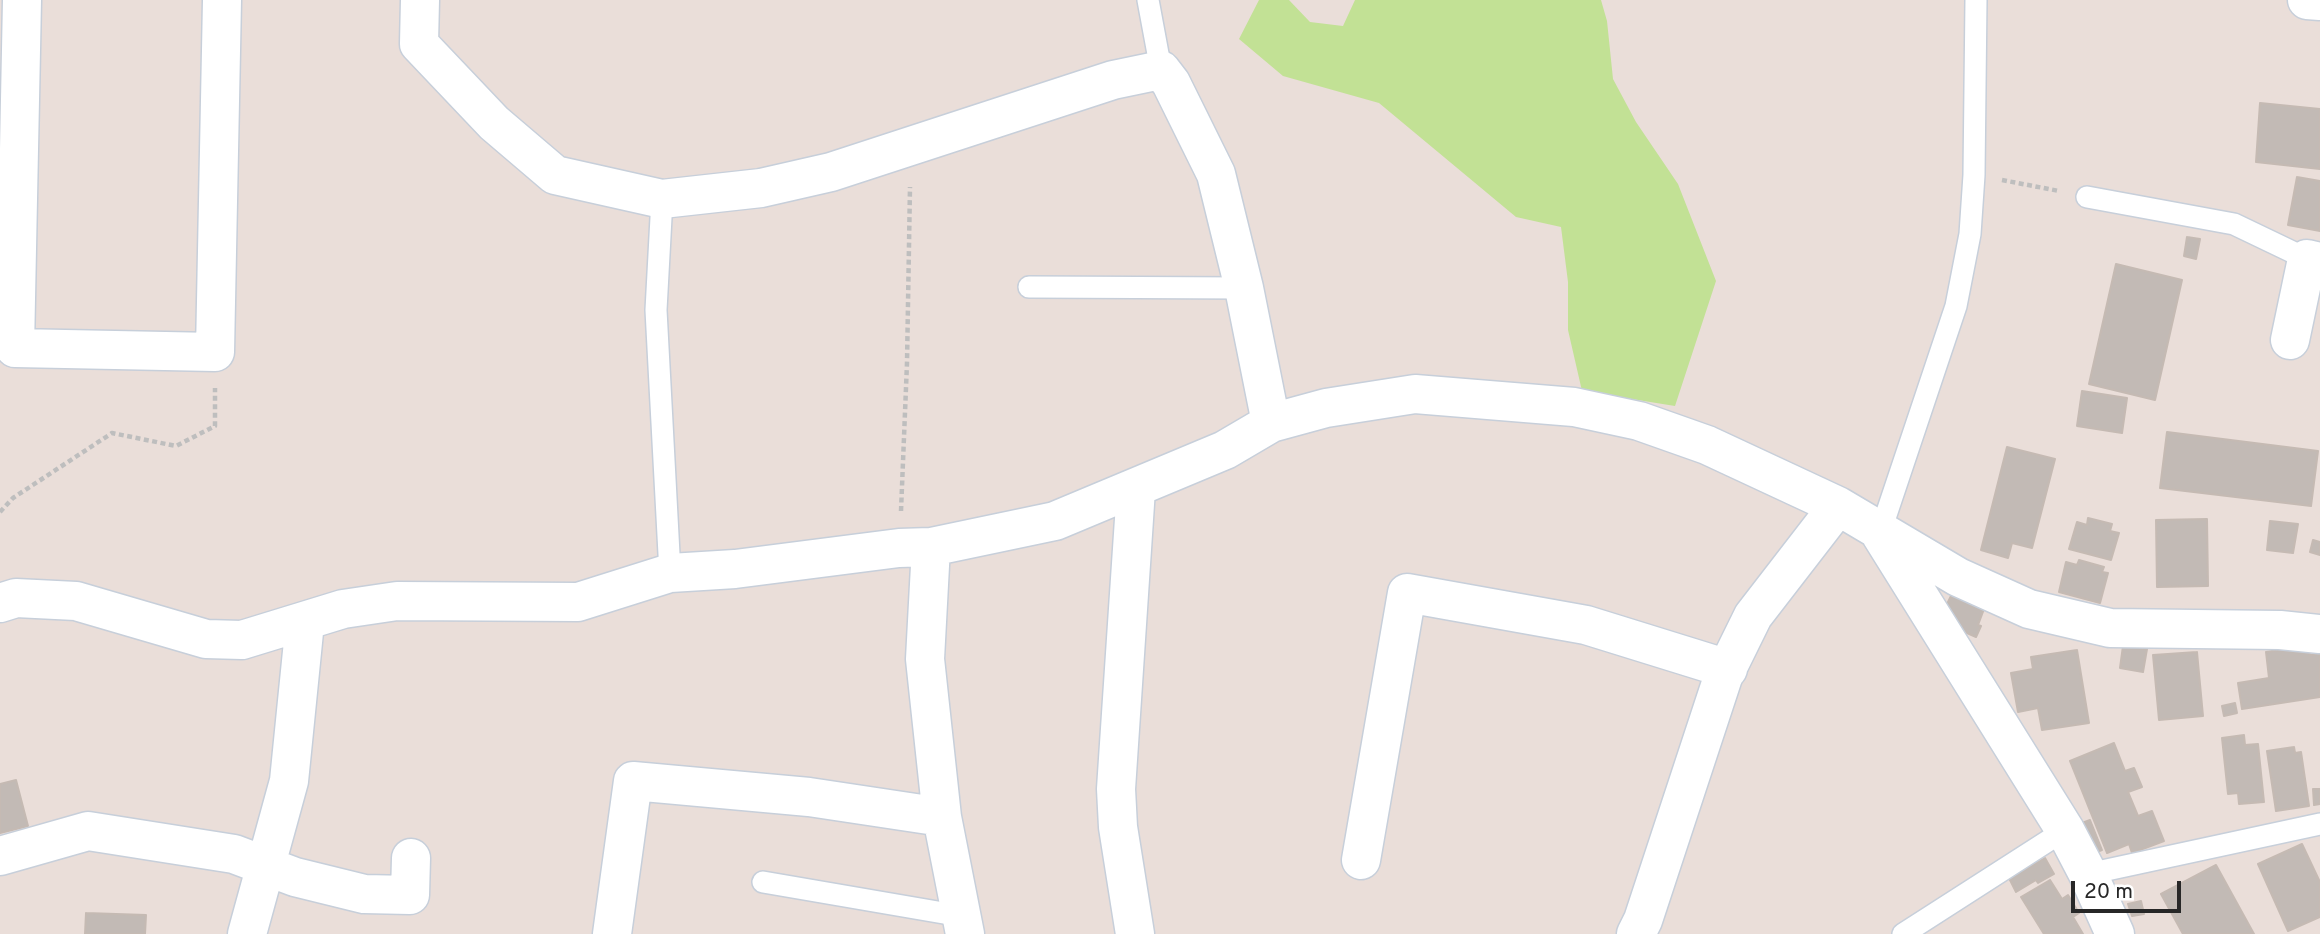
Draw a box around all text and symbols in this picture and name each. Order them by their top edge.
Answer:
scale bar [2075,867,2185,911]
text: 20 m [2084,879,2133,906]

